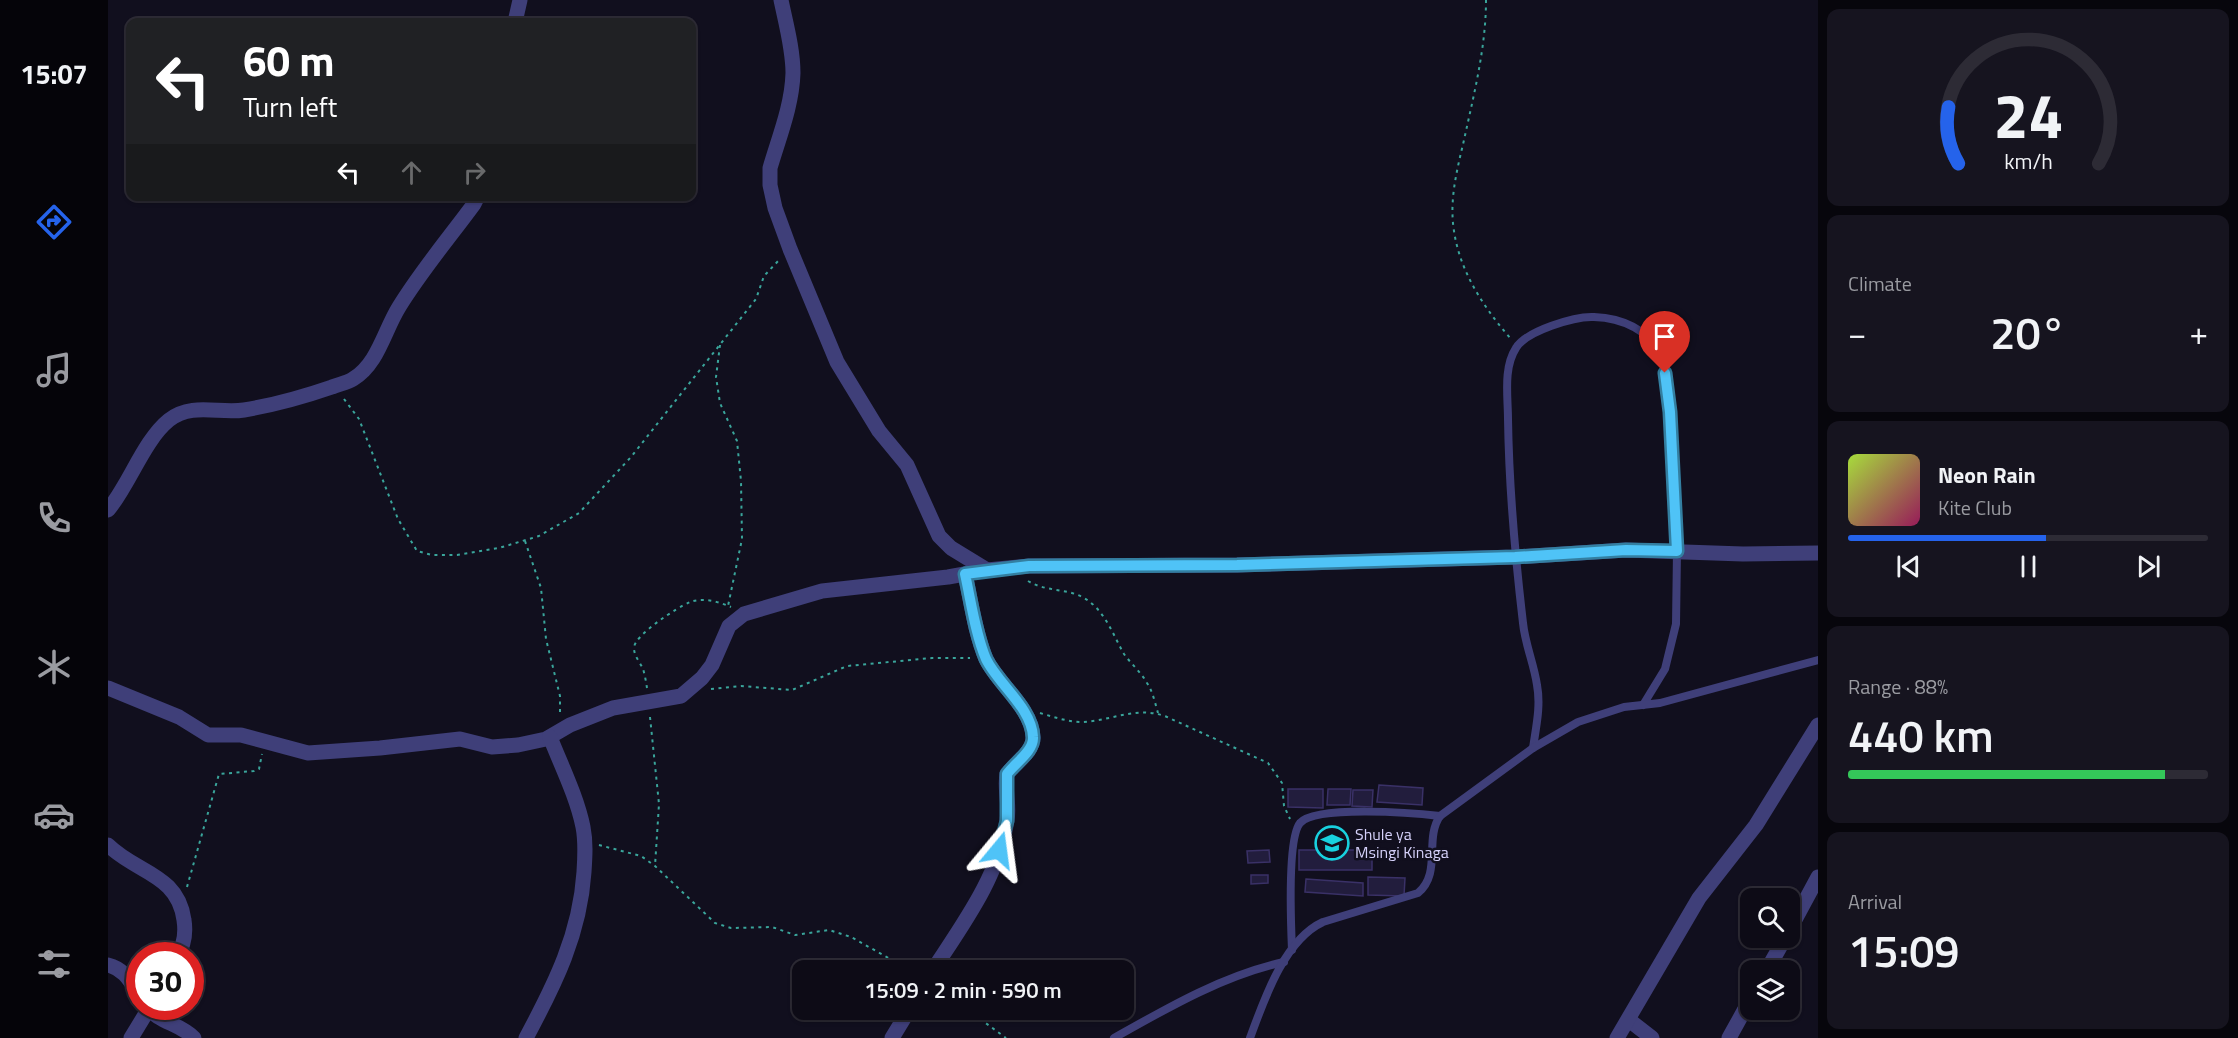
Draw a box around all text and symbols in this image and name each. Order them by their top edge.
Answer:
text: 60 m [243,28,335,92]
icon: left [144,42,222,120]
text: 15:07 [20,53,88,94]
text: 24 [1993,68,2063,163]
text: Turn left [243,86,337,127]
text: km/h [2004,146,2052,178]
icon: left [332,156,365,189]
icon: ahead [395,156,428,189]
icon: right [458,156,491,189]
icon: directions [33,201,75,243]
text: Climate [1848,268,1912,299]
text: 20° [1990,298,2066,366]
text: − [1848,308,1866,358]
text: + [2190,308,2208,358]
pin [1639,311,1690,373]
icon: arrive [1648,320,1681,353]
icon: music [33,349,75,391]
text: Neon Rain [1938,458,2036,492]
text: Kite Club [1938,492,2012,523]
icon: phone [33,497,75,539]
icon: previous [1892,550,1925,583]
icon: pause [2012,550,2045,583]
icon: next [2132,550,2165,583]
icon: climate [33,646,75,688]
text: Range · 88% [1848,671,1948,702]
text: 440 km [1848,701,1994,769]
icon: car [33,794,75,836]
position arrow [967,818,1031,882]
place label: Shule ya Msingi Kinaga [1355,822,1449,864]
school or university icon: Shule ya Msingi Kinaga [1314,825,1350,861]
text: Arrival [1848,886,1902,917]
map controls [1740,888,1800,1020]
button: search [1740,888,1800,948]
text: 15:09 [1848,916,1960,984]
speed limit sign: 30 [126,942,204,1020]
icon: filters [33,943,75,985]
button: layers [1740,960,1800,1020]
text: 15:09 · 2 min · 590 m [864,973,1062,1007]

